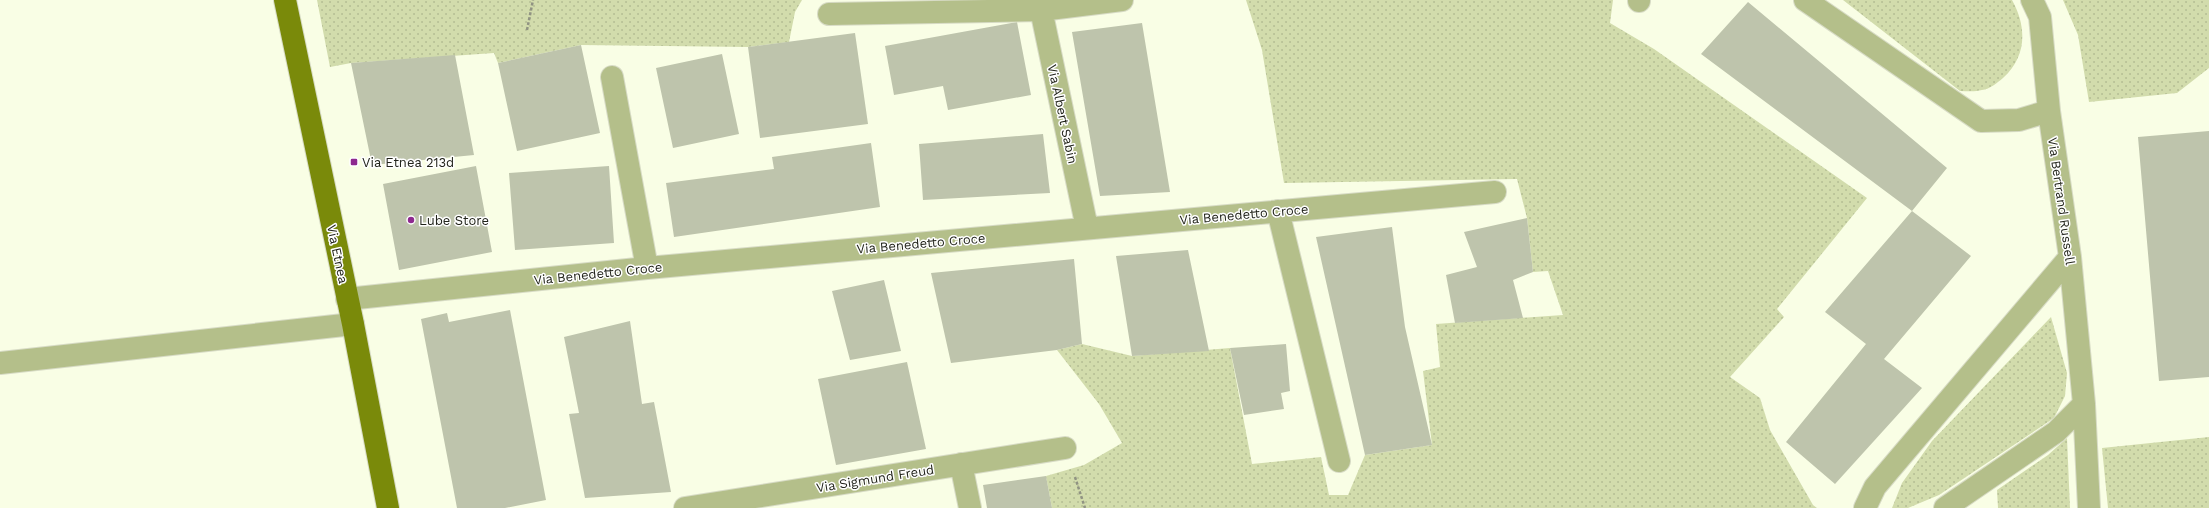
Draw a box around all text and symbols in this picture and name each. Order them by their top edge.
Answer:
street label: Via Albert Sabin [1045,63,1080,165]
street label: Via Bertrand Russell [2045,136,2078,266]
place label: Via Etnea 213d [362,155,454,170]
marker: Via Etnea 213d [349,157,359,167]
street label: Via Benedetto Croce [1179,201,1309,228]
place label: Lube Store [419,213,489,228]
marker: Lube Store [406,215,416,225]
street label: Via Etnea [324,223,351,286]
street label: Via Benedetto Croce [856,230,986,257]
street label: Via Benedetto Croce [533,259,663,288]
street label: Via Sigmund Freud [815,462,935,495]

